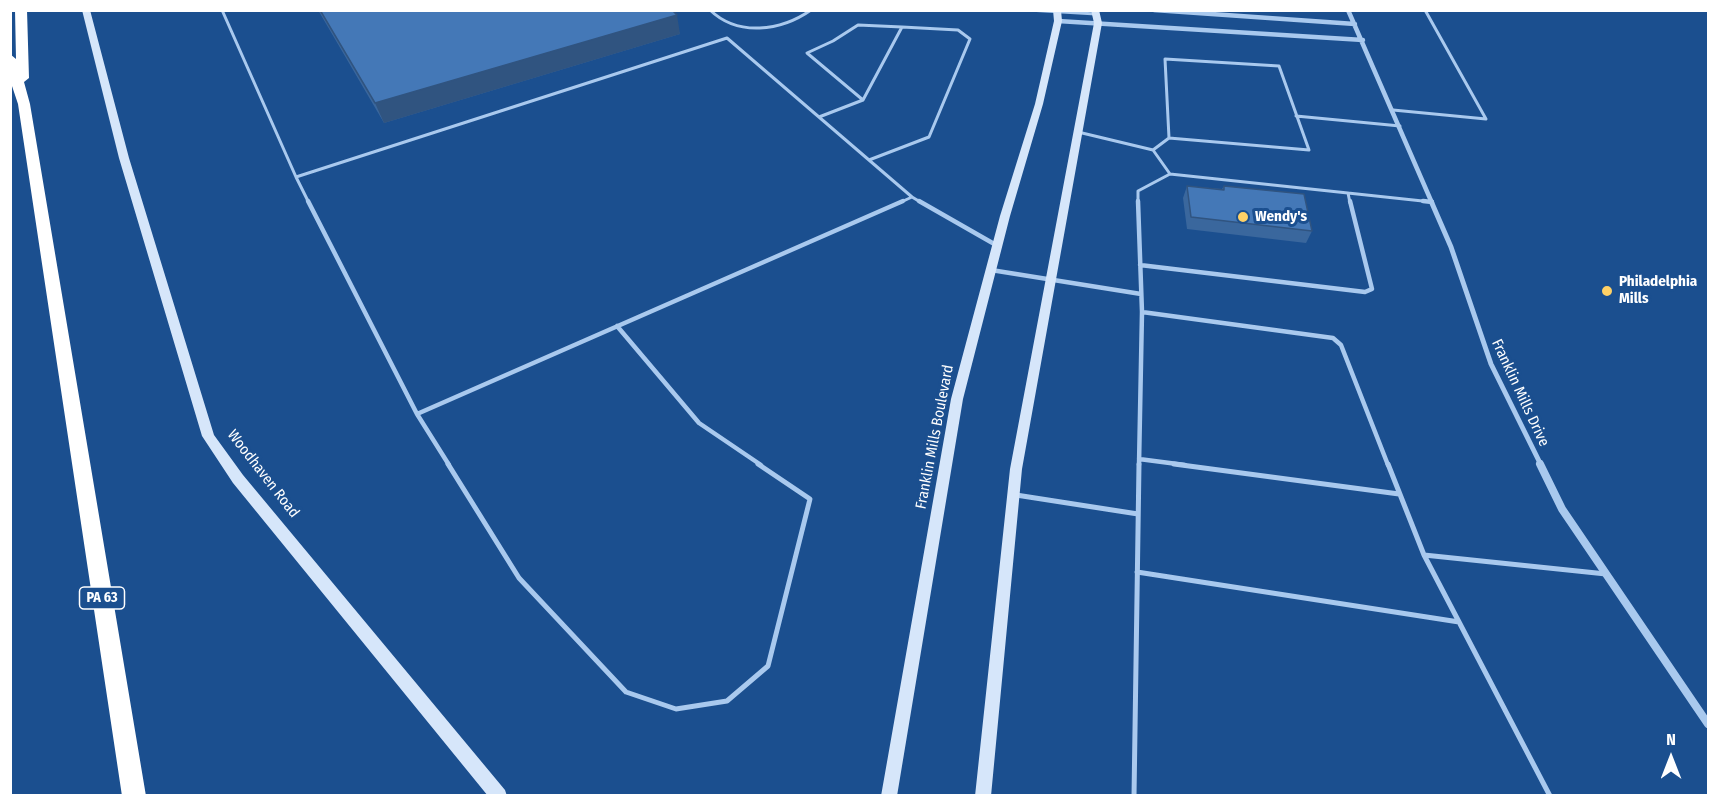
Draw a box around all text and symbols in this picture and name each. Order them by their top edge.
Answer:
place label: Wendy's [1255,208,1307,226]
marker: Wendy's [1236,210,1250,224]
place label: Philadelphia Mills [1619,273,1697,308]
marker: Philadelphia Mills [1600,284,1614,298]
street label: Franklin Mills Drive [1487,337,1553,449]
street label: Franklin Mills Boulevard [912,363,958,511]
street label: Woodhaven Road [223,427,303,521]
road number: PA 63 [80,587,124,609]
north arrow [1641,728,1701,788]
text: N [1666,730,1676,749]

